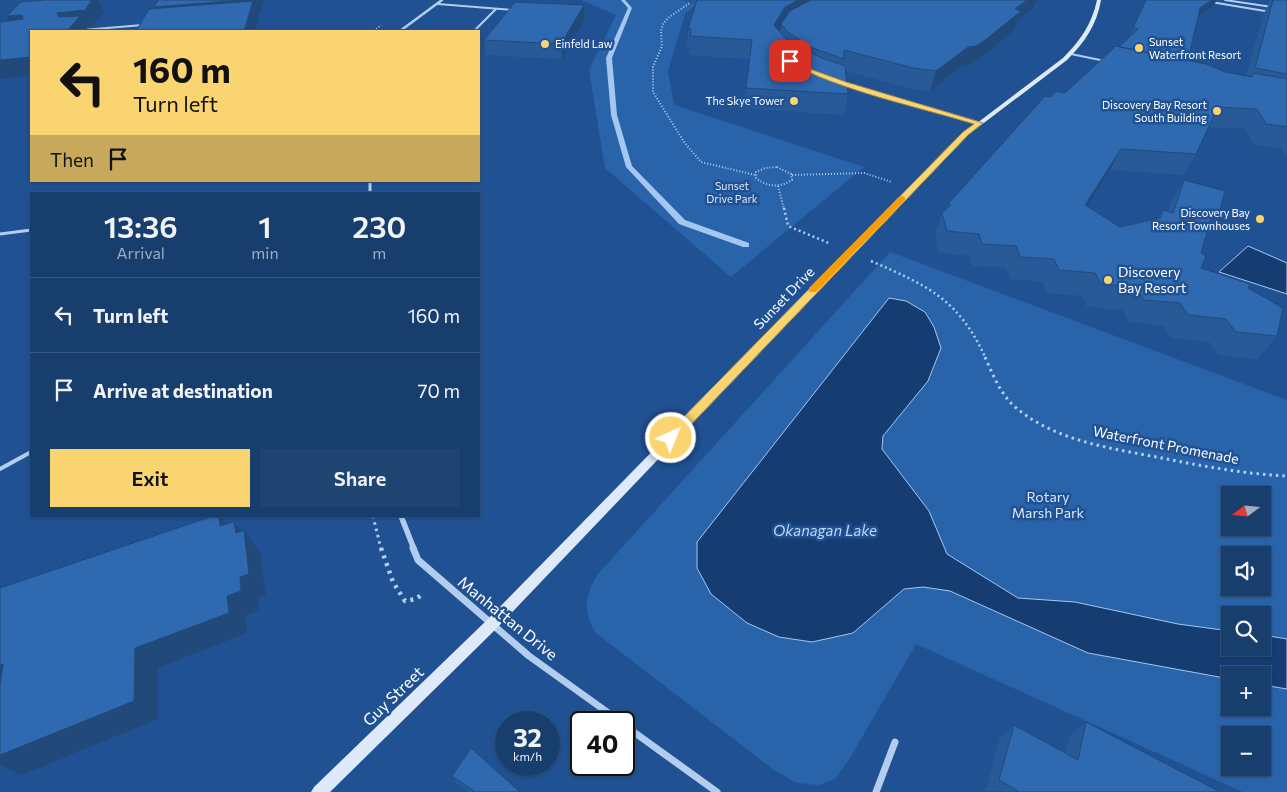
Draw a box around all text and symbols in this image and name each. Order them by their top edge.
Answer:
place label: Sunset Waterfront Resort [1149,35,1242,61]
place label: Einfeld Law [555,37,613,50]
marker: Einfeld Law [539,38,551,50]
pin [769,40,811,82]
marker: Sunset Waterfront Resort [1133,42,1145,54]
text: 160 m [133,47,231,90]
icon: arrive [776,47,804,75]
icon: left [50,50,115,115]
text: Turn left [133,90,218,117]
place label: The Skye Tower [706,94,785,107]
marker: The Skye Tower [788,95,800,107]
place label: Discovery Bay Resort South Building [1102,98,1207,124]
marker: Discovery Bay Resort South Building [1211,105,1223,117]
icon: arrive [104,145,132,173]
text: Then [50,148,94,171]
park label: Sunset Drive Park [706,179,758,205]
place label: Discovery Bay Resort Townhouses [1152,206,1250,232]
text: 13:36 [104,207,178,244]
text: 1 [258,207,272,244]
text: 230 [352,207,406,244]
marker: Discovery Bay Resort Townhouses [1254,213,1266,225]
text: Arrival [116,243,165,262]
text: min [251,243,279,262]
text: m [372,243,386,262]
street label: Sunset Drive [750,263,818,332]
place label: Discovery Bay Resort [1118,263,1187,296]
marker: Discovery Bay Resort [1102,274,1114,286]
icon: left [50,301,78,329]
text: Turn left [93,304,168,327]
text: 160 m [408,304,460,327]
icon: arrive [50,376,78,404]
text: Arrive at destination [93,379,273,402]
text: 70 m [417,379,460,402]
position arrow [644,411,696,463]
street label: Waterfront Promenade [1092,422,1240,467]
button: Exit [50,449,250,507]
button: Share [260,449,460,507]
north arrow [1221,486,1271,536]
map controls [1221,486,1271,776]
park label: Rotary Marsh Park [1012,488,1085,521]
water label: Okanagan Lake [773,521,877,539]
button: sound [1221,546,1271,596]
street label: Manhattan Drive [455,572,562,664]
button: search [1221,606,1271,656]
street label: Guy Street [358,662,427,729]
button: + [1221,666,1271,716]
speed limit sign: 40 [570,711,635,776]
text: 32 [513,722,542,752]
button: − [1221,726,1271,776]
text: km/h [513,749,542,763]

